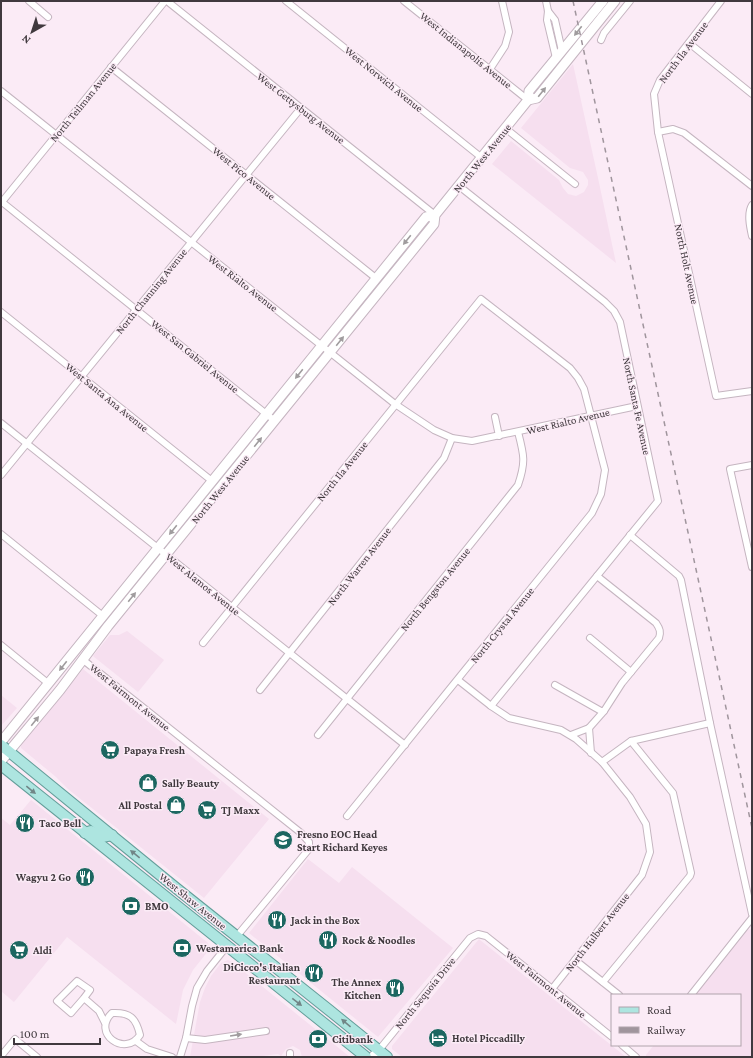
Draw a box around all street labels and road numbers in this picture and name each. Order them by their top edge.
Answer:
street label: West Indianapolis Avenue [417,9,514,91]
street label: North Ila Avenue [656,19,710,85]
street label: West Norwich Avenue [343,44,426,114]
street label: North Teilman Avenue [47,60,119,144]
street label: West Gettysburg Avenue [254,70,347,147]
street label: North West Avenue [451,121,514,195]
street label: West Pico Avenue [210,144,278,202]
street label: North Holt Avenue [673,223,701,305]
street label: North Channing Avenue [113,246,190,337]
street label: West Rialto Avenue [206,252,280,314]
street label: West San Gabriel Avenue [149,317,241,395]
street label: North Santa Fe Avenue [621,356,653,456]
street label: West Santa Ana Avenue [63,360,151,434]
street label: West Rialto Avenue [525,406,611,436]
street label: North Ila Avenue [314,438,370,503]
street label: North West Avenue [189,452,252,526]
street label: North Warren Avenue [325,525,393,607]
street label: North Bengston Avenue [398,545,473,634]
street label: West Alamos Avenue [164,550,243,618]
street label: North Crystal Avenue [468,585,537,666]
street label: West Fairmont Avenue [87,661,173,733]
street label: West Shaw Avenue [157,870,229,932]
street label: North Hulbert Avenue [563,890,632,974]
street label: West Fairmont Avenue [503,948,589,1020]
street label: North Sequoia Drive [392,955,459,1032]

